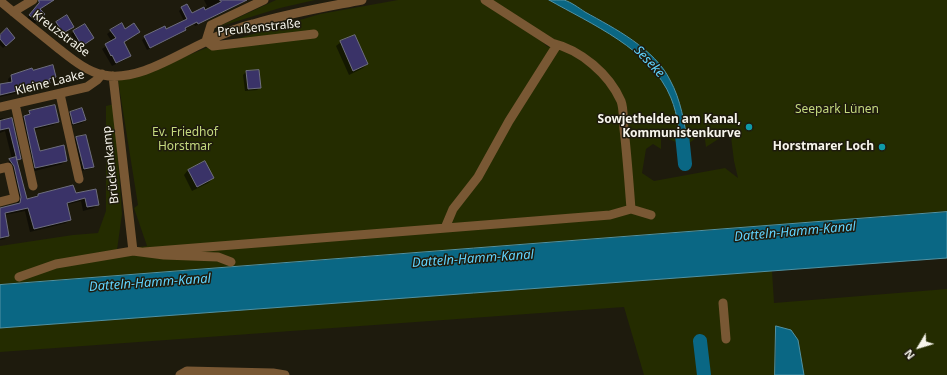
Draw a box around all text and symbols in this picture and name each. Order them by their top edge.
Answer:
street label: Kreuzstraße [30,8,92,60]
street label: Preußenstraße [217,16,301,40]
water label: Seseke [630,43,668,81]
street label: Kleine Laake [14,67,86,99]
park label: Seepark Lünen [795,103,879,117]
place label: Sowjethelden am Kanal, Kommunistenkurve [598,113,741,141]
marker: Sowjethelden am Kanal, Kommunistenkurve [744,122,754,132]
street label: Brückenkamp [100,125,122,205]
park label: Ev. Friedhof Horstmar [152,126,218,154]
place label: Horstmarer Loch [773,140,874,154]
marker: Horstmarer Loch [877,142,887,152]
water label: Datteln-Hamm-Kanal [733,219,857,245]
water label: Datteln-Hamm-Kanal [412,247,534,271]
water label: Datteln-Hamm-Kanal [89,271,211,295]
north arrow [899,327,939,367]
text: N [900,347,918,363]

